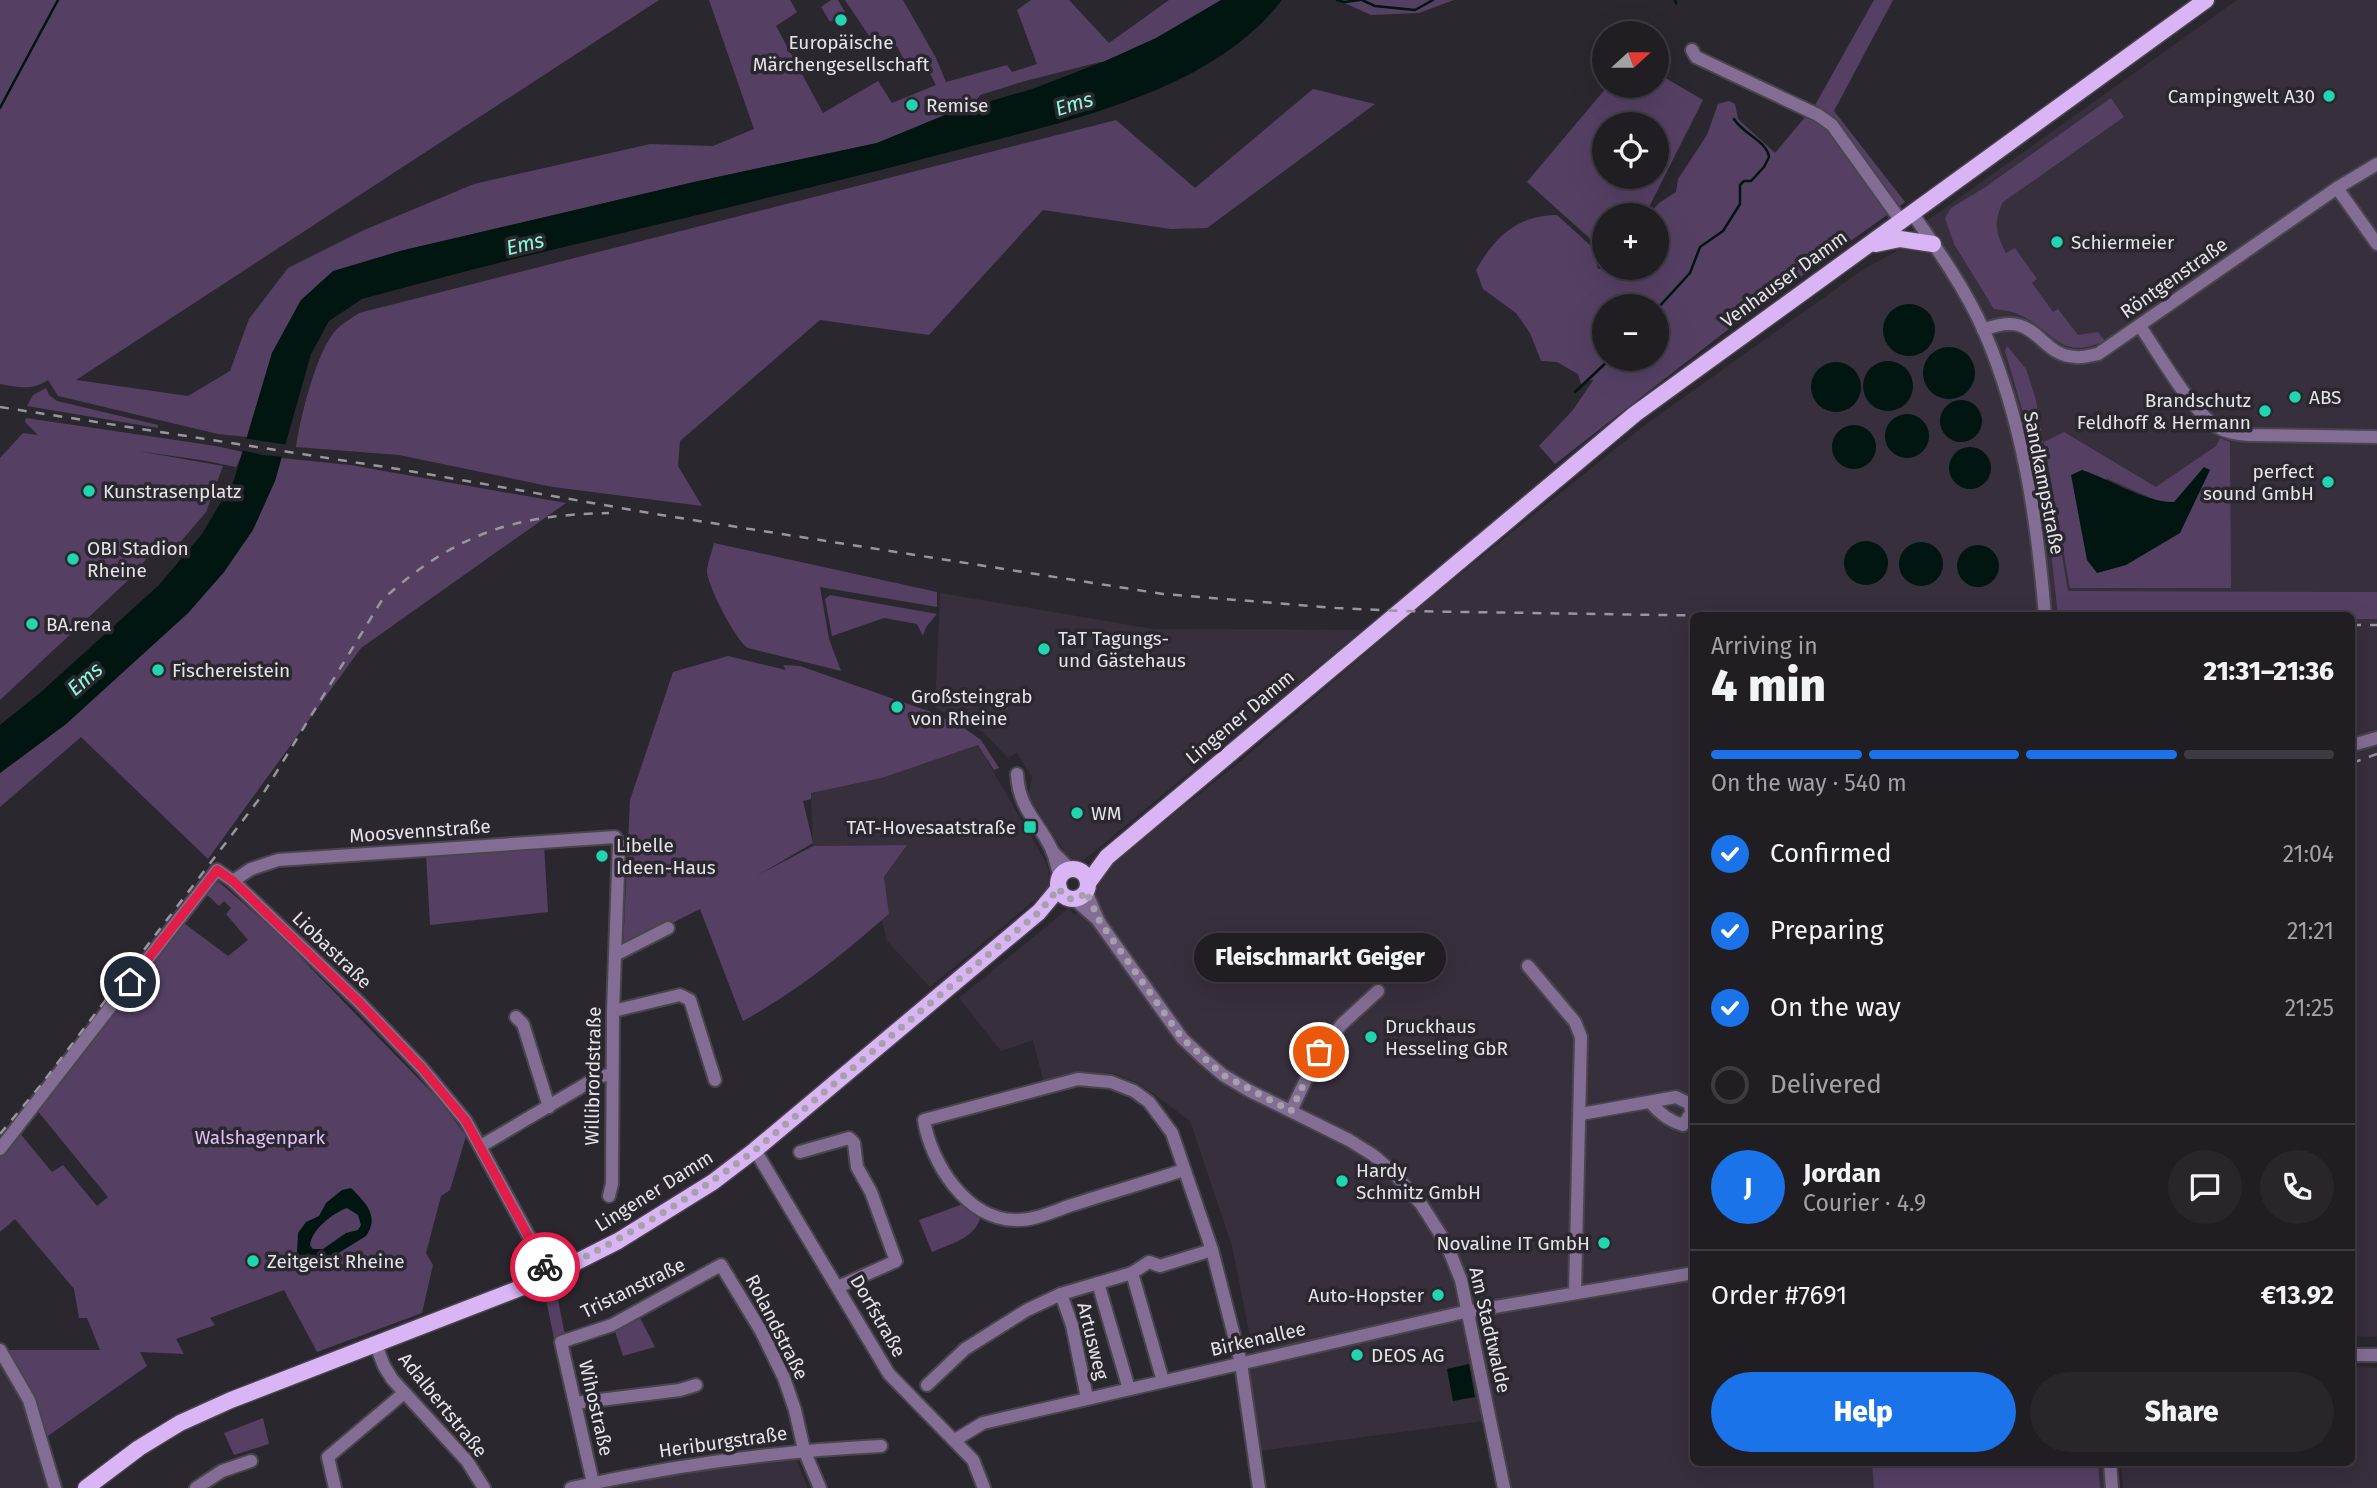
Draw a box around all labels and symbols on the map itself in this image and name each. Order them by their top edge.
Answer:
marker: Europäische Märchengesellschaft [833,12,849,28]
north arrow [1592,21,1670,98]
place label: Europäische Märchengesellschaft [753,31,929,76]
place label: Campingwelt A30 [2168,85,2315,108]
water label: Ems [1052,86,1096,122]
marker: Campingwelt A30 [2321,88,2337,104]
place label: Remise [926,94,988,117]
marker: Remise [904,97,920,113]
street label: Venhauser Damm [1716,225,1852,333]
water label: Ems [503,227,547,261]
place label: Schiermeier [2071,231,2175,254]
street label: Röntgenstraße [2116,233,2232,323]
marker: Schiermeier [2049,234,2065,250]
place label: ABS [2309,386,2341,409]
place label: Brandschutz Feldhoff & Hermann [2077,389,2251,434]
marker: ABS [2287,389,2303,405]
marker: Brandschutz Feldhoff & Hermann [2257,403,2273,419]
street label: Sandkampstraße [2019,410,2069,556]
place label: perfect sound GmbH [2203,460,2314,505]
marker: perfect sound GmbH [2320,474,2336,490]
place label: Kunstrasenplatz [103,480,241,503]
marker: Kunstrasenplatz [81,483,97,499]
place label: OBI Stadion Rheine [87,537,189,582]
marker: OBI Stadion Rheine [65,551,81,567]
place label: BA.rena [46,613,112,636]
marker: BA.rena [24,616,40,632]
place label: TaT Tagungs- und Gästehaus [1058,627,1186,672]
marker: TaT Tagungs- und Gästehaus [1036,641,1052,657]
water label: Ems [62,656,108,701]
place label: Fischereistein [172,659,290,682]
marker: Fischereistein [150,662,166,678]
street label: Lingener Damm [1181,665,1299,769]
place label: Großsteingrab von Rheine [911,685,1033,730]
marker: Großsteingrab von Rheine [889,699,905,715]
place label: WM [1091,802,1121,825]
marker: WM [1069,805,1085,821]
street label: Moosvennstraße [348,815,492,847]
place label: TAT-Hovesaatstraße [847,816,1016,839]
marker: TAT-Hovesaatstraße [1022,819,1038,835]
place label: Libelle Ideen-Haus [616,834,716,879]
marker: Libelle Ideen-Haus [594,848,610,864]
street label: Liobastraße [287,906,377,994]
callout: Fleischmarkt Geiger [1193,933,1445,982]
pin [100,952,160,1012]
street label: Willibrordstraße [580,1006,606,1146]
place label: Druckhaus Hesseling GbR [1385,1015,1508,1060]
pin [1289,1022,1349,1082]
marker: Druckhaus Hesseling GbR [1363,1029,1379,1045]
park label: Walshagenpark [195,1126,326,1149]
street label: Lingener Damm [591,1146,717,1236]
place label: Hardy Schmitz GmbH [1356,1159,1481,1204]
marker: Hardy Schmitz GmbH [1334,1173,1350,1189]
courier [510,1232,580,1302]
place label: Novaline IT GmbH [1436,1232,1590,1255]
marker: Novaline IT GmbH [1596,1235,1612,1251]
place label: Zeitgeist Rheine [267,1250,405,1273]
marker: Zeitgeist Rheine [245,1253,261,1269]
street label: Tristanstraße [577,1253,689,1323]
street label: Am Stadtwalde [1464,1265,1516,1395]
street label: Rolandstraße [741,1271,813,1383]
street label: Dorfstraße [845,1271,911,1361]
place label: Auto-Hopster [1308,1284,1425,1307]
marker: Auto-Hopster [1430,1287,1446,1303]
street label: Artusweg [1072,1300,1114,1382]
street label: Birkenallee [1208,1317,1308,1361]
place label: DEOS AG [1371,1344,1444,1367]
marker: DEOS AG [1349,1347,1365,1363]
street label: Adalbertstraße [394,1348,492,1462]
street label: Wihostraße [574,1358,618,1458]
street label: Heriburgstraße [657,1422,789,1462]

